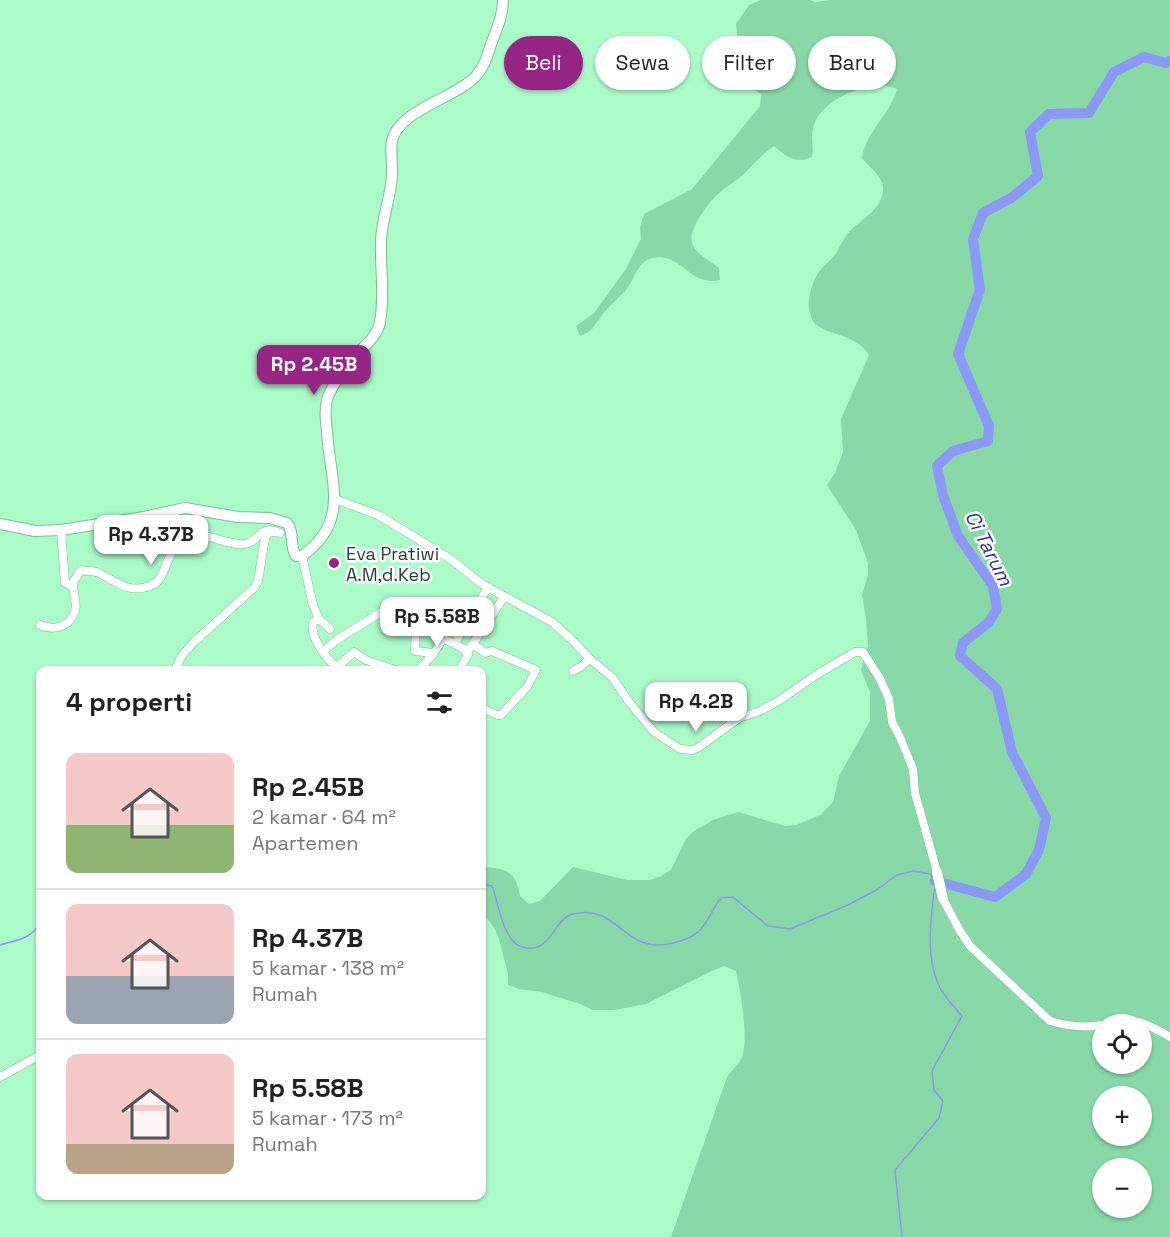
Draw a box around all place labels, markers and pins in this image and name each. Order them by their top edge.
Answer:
pin: Rp 2.45B [252,345,376,396]
pin: Rp 4.37B [89,515,213,566]
place label: Eva Pratiwi A.M,d.Keb [346,542,439,586]
marker: Eva Pratiwi A.M,d.Keb [327,556,341,570]
pin: Rp 5.58B [375,597,499,648]
pin: Rp 4.2B [641,682,751,733]

